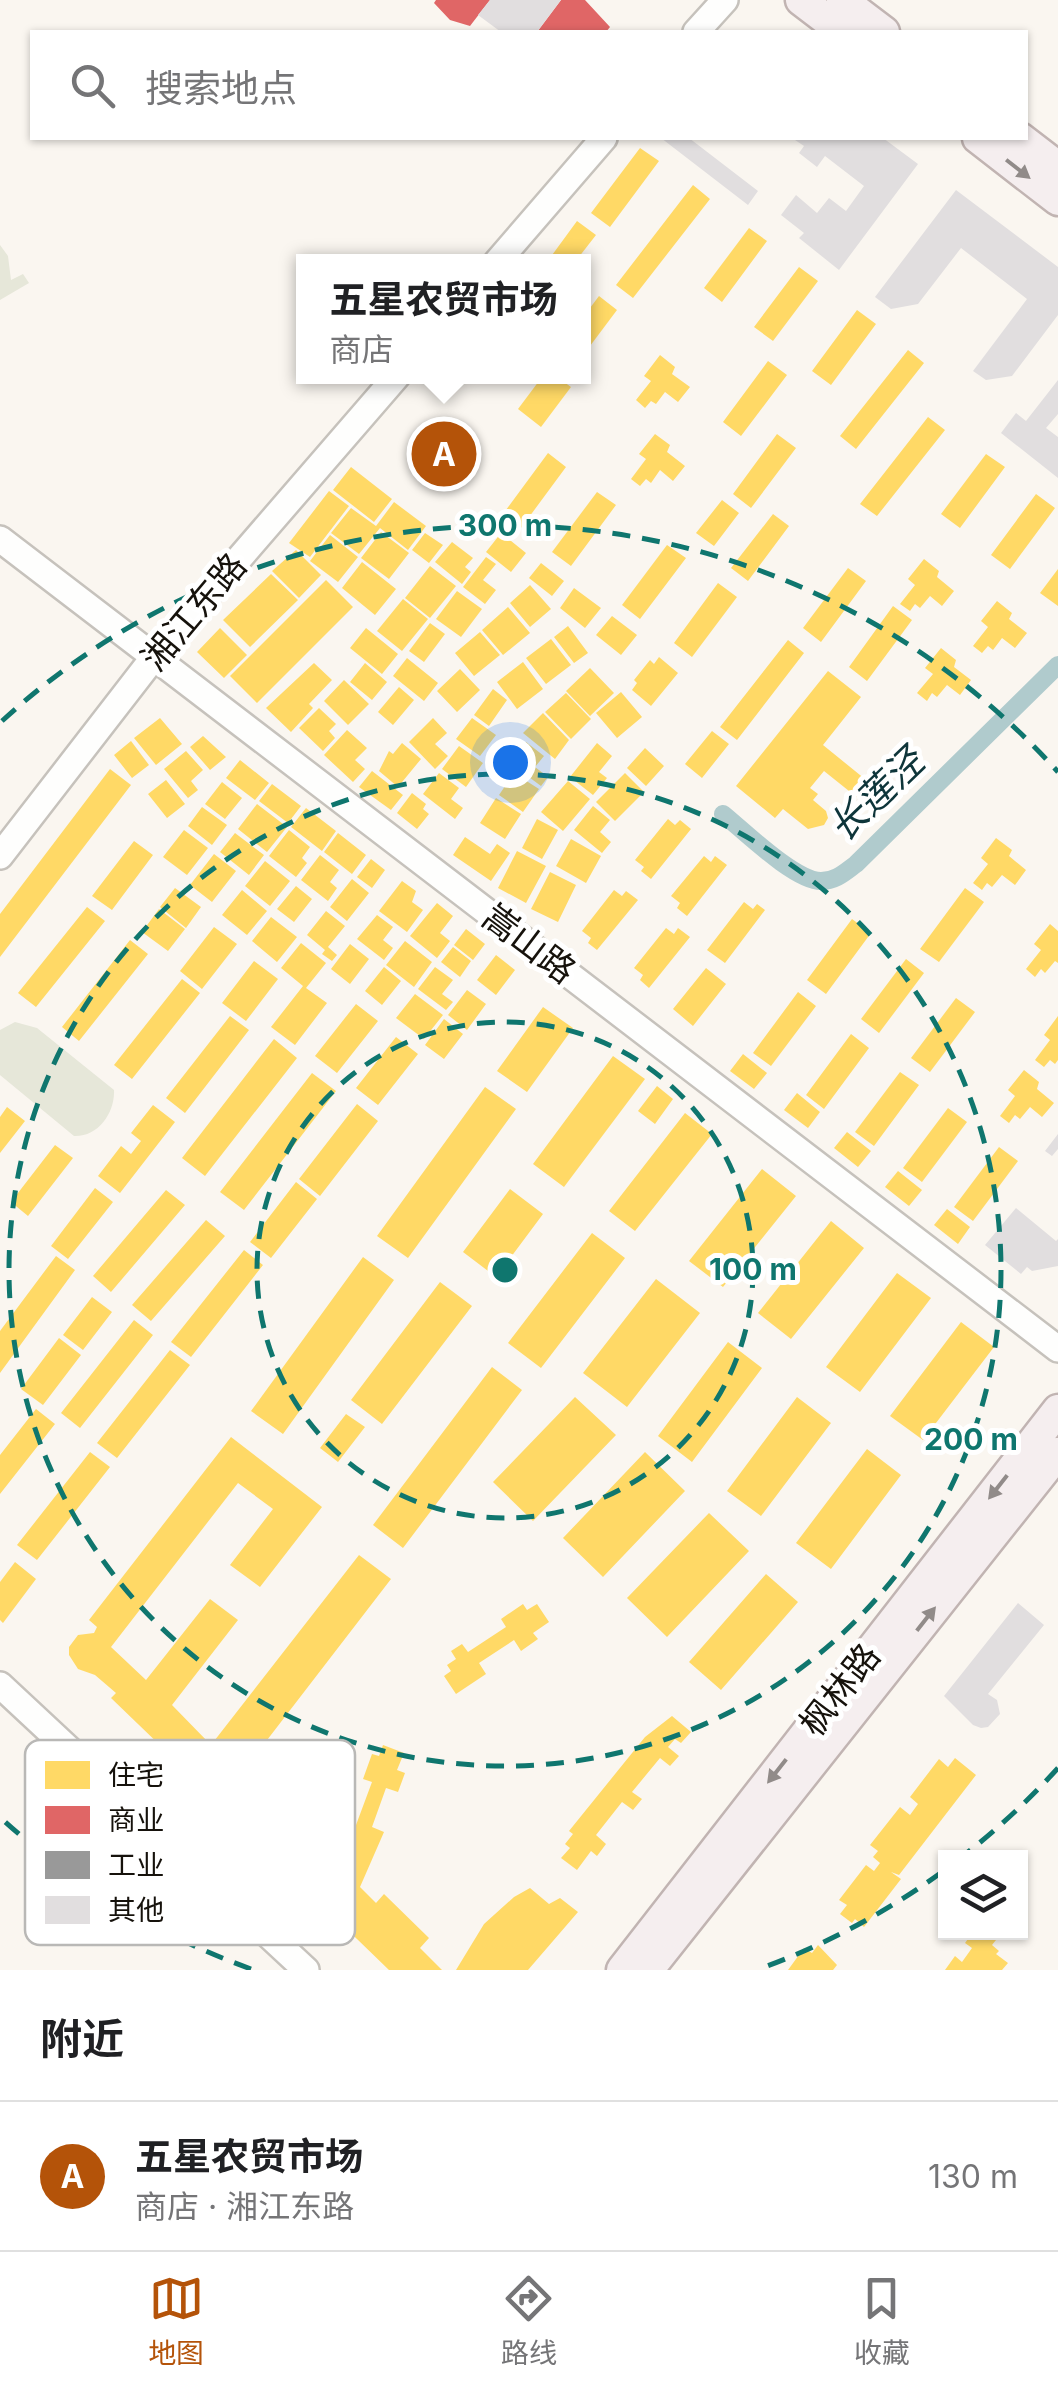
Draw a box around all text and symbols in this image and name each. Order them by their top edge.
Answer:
search box [30,30,1028,140]
icon: search [65,58,120,113]
text: 搜索地点 [145,65,297,111]
one-way arrow [1005,158,1031,178]
popup [296,254,591,384]
text: 五星农贸市场 [329,276,558,322]
text: 商店 [329,330,394,369]
pin: A [412,416,476,492]
text: 300 m [458,507,552,543]
street label: 湘江东路 [132,544,254,678]
water label: 长莲泾 [818,736,934,850]
your location [485,737,536,788]
street label: 嵩山路 [475,895,584,992]
text: 100 m [709,1251,797,1287]
centre of rings [487,1252,523,1288]
text: 200 m [924,1421,1018,1457]
one-way arrow [988,1474,1009,1500]
one-way arrow [915,1607,936,1632]
street label: 枫林路 [790,1635,888,1744]
legend [25,1740,355,1945]
text: 住宅 [108,1758,164,1792]
one-way arrow [767,1758,788,1784]
text: 商业 [108,1803,164,1837]
text: 工业 [108,1848,164,1882]
map controls [938,1850,1028,1940]
button: layers [938,1850,1028,1940]
text: 其他 [108,1893,164,1927]
text: 附近 [40,2013,124,2064]
text: 五星农贸市场 [135,2133,363,2179]
text: A [61,2157,84,2196]
text: 130 m [928,2157,1018,2196]
text: 商店 · 湘江东路 [135,2187,354,2226]
tab: 地图 [148,2271,204,2371]
tab: 路线 [501,2271,557,2371]
tab: 收藏 [854,2271,910,2371]

